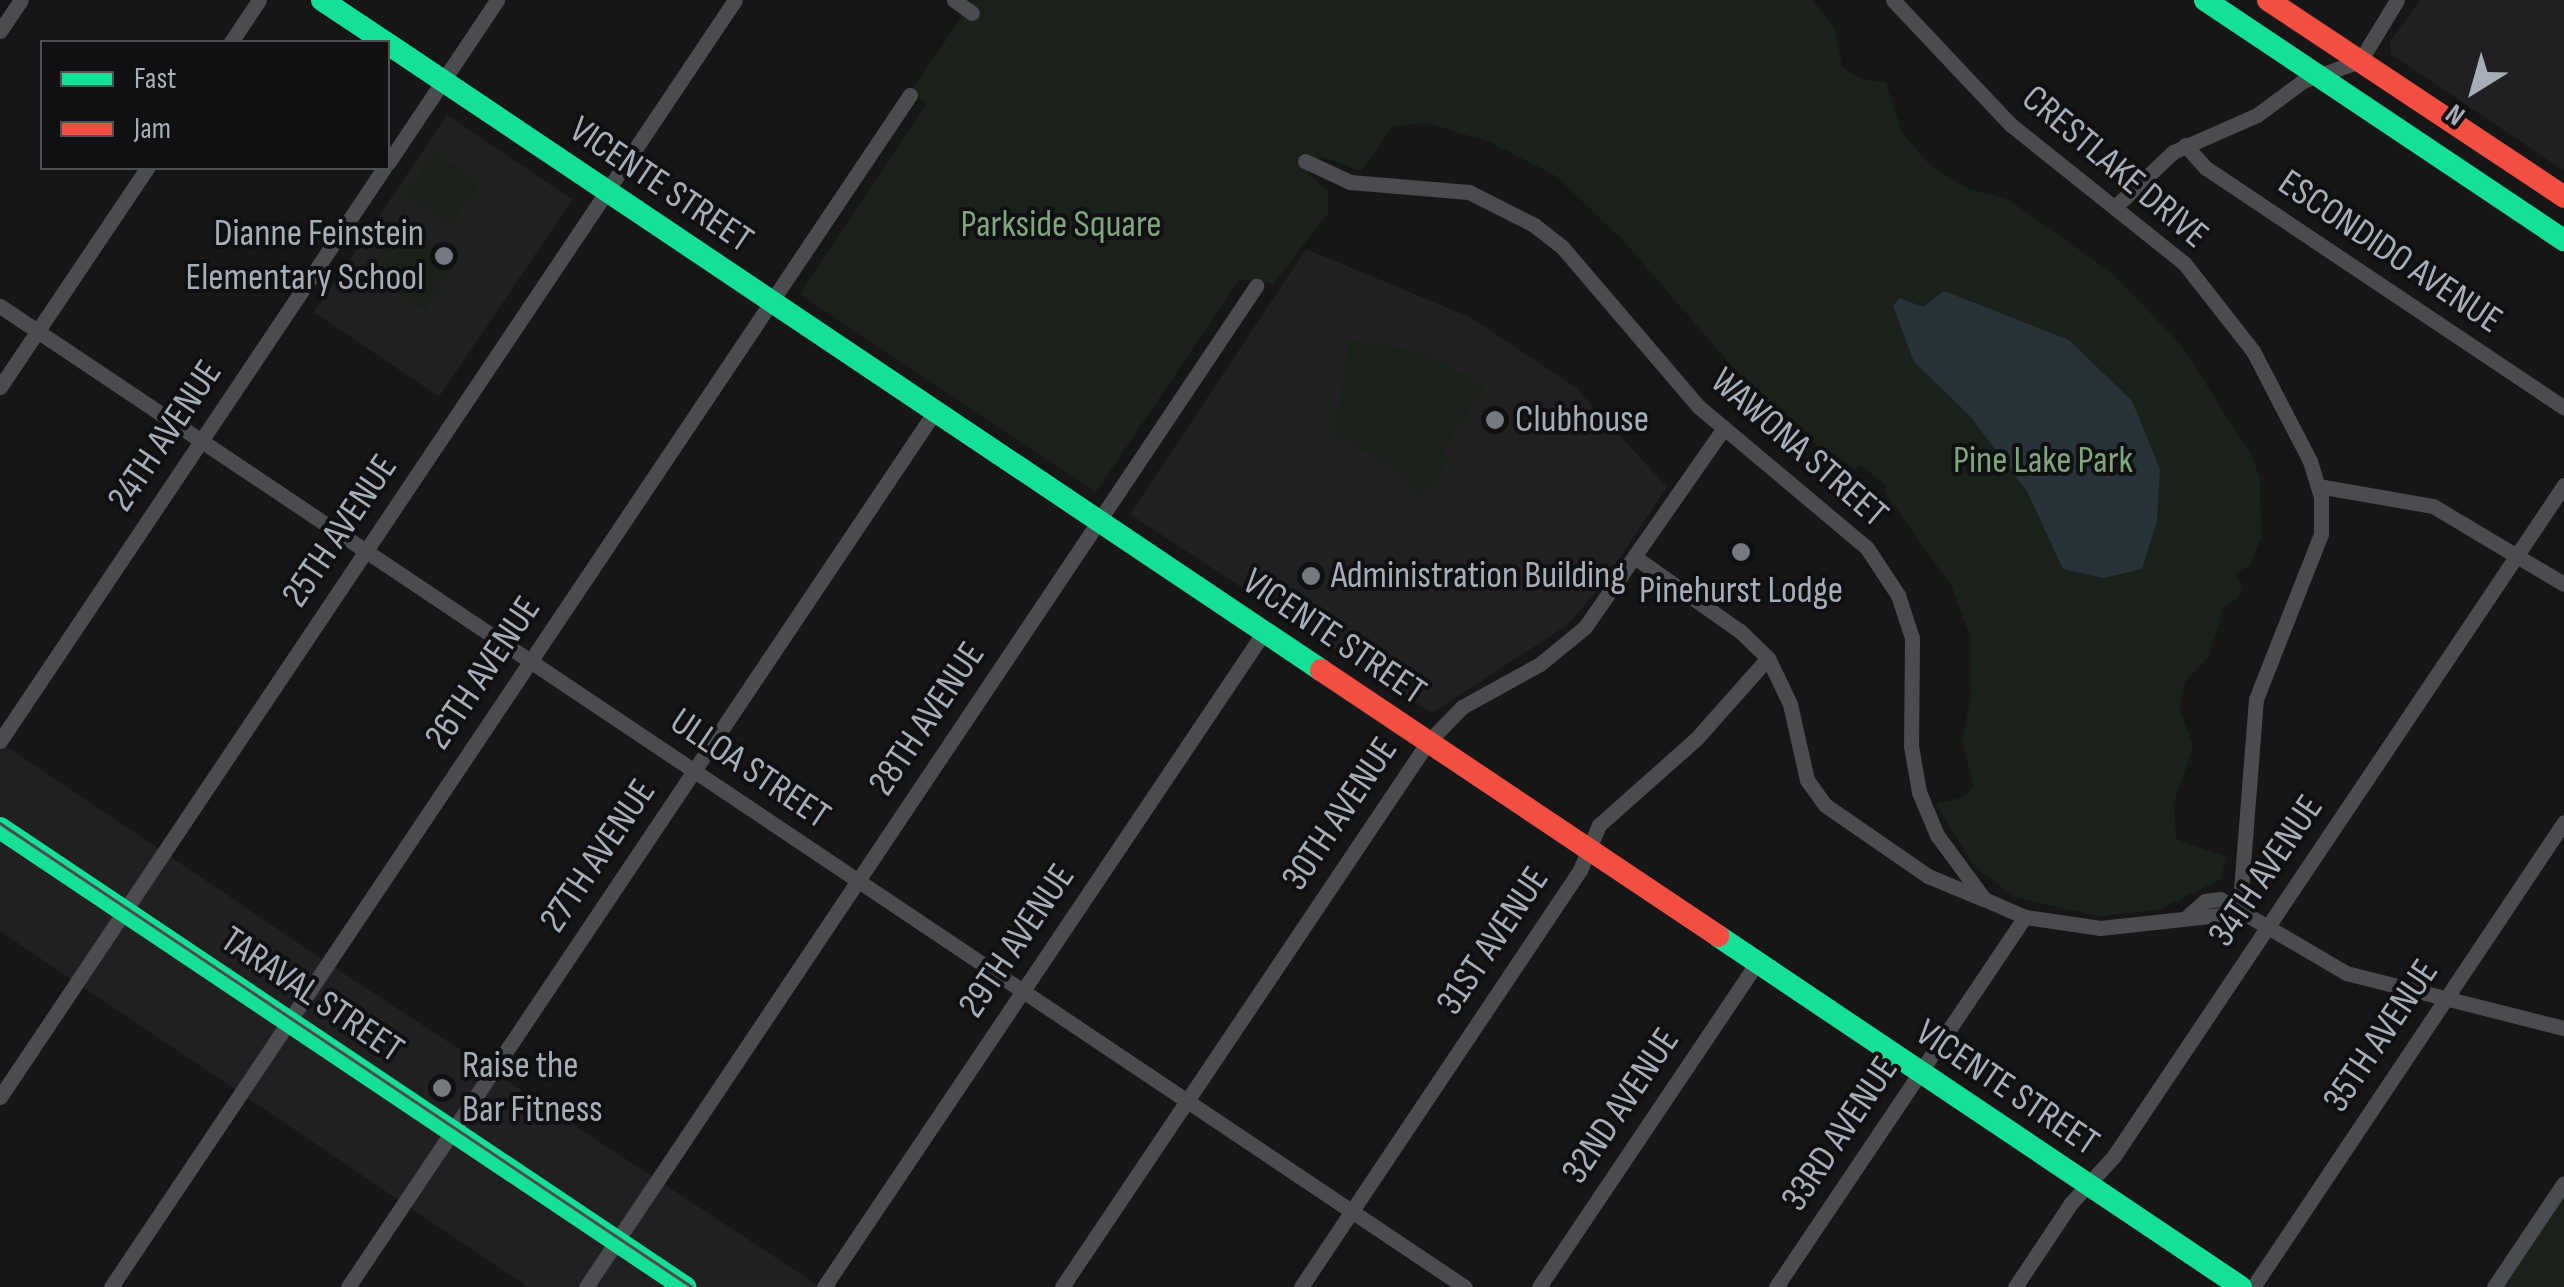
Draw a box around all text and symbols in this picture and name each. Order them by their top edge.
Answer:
legend [40,40,390,170]
north arrow [2424,40,2524,140]
text: Fast [134,61,176,97]
street label: CRESTLAKE DRIVE [2013,76,2217,258]
text: N [2440,97,2472,132]
street label: VICENTE STREET [561,107,761,263]
text: Jam [134,111,171,147]
street label: ESCONDIDO AVENUE [2270,160,2510,344]
park label: Parkside Square [960,202,1162,248]
place label: Dianne Feinstein Elementary School [186,211,424,300]
marker: Dianne Feinstein Elementary School [433,245,455,267]
street label: 24TH AVENUE [98,352,232,520]
street label: WAWONA STREET [1701,359,1897,537]
place label: Clubhouse [1515,397,1649,443]
marker: Clubhouse [1484,409,1506,431]
park label: Pine Lake Park [1953,438,2133,484]
street label: 25TH AVENUE [273,446,407,616]
marker: Pinehurst Lodge [1730,541,1752,563]
place label: Administration Building [1331,553,1626,599]
street label: VICENTE STREET [1234,559,1434,715]
marker: Administration Building [1300,565,1322,587]
place label: Pinehurst Lodge [1639,568,1843,614]
street label: 26TH AVENUE [415,588,551,758]
street label: 28TH AVENUE [859,634,995,804]
street label: ULLOA STREET [661,699,839,839]
street label: 30TH AVENUE [1272,729,1408,899]
street label: 27TH AVENUE [530,771,666,941]
street label: 34TH AVENUE [2199,787,2333,955]
street label: 29TH AVENUE [949,856,1085,1026]
street label: 31ST AVENUE [1427,858,1559,1024]
street label: TARAVAL STREET [212,917,412,1073]
street label: 35TH AVENUE [2314,951,2448,1121]
street label: VICENTE STREET [1907,1010,2107,1166]
street label: 32ND AVENUE [1552,1020,1690,1192]
place label: Raise the Bar Fitness [462,1043,603,1132]
street label: 33RD AVENUE [1772,1048,1908,1220]
marker: Raise the Bar Fitness [431,1077,453,1099]

